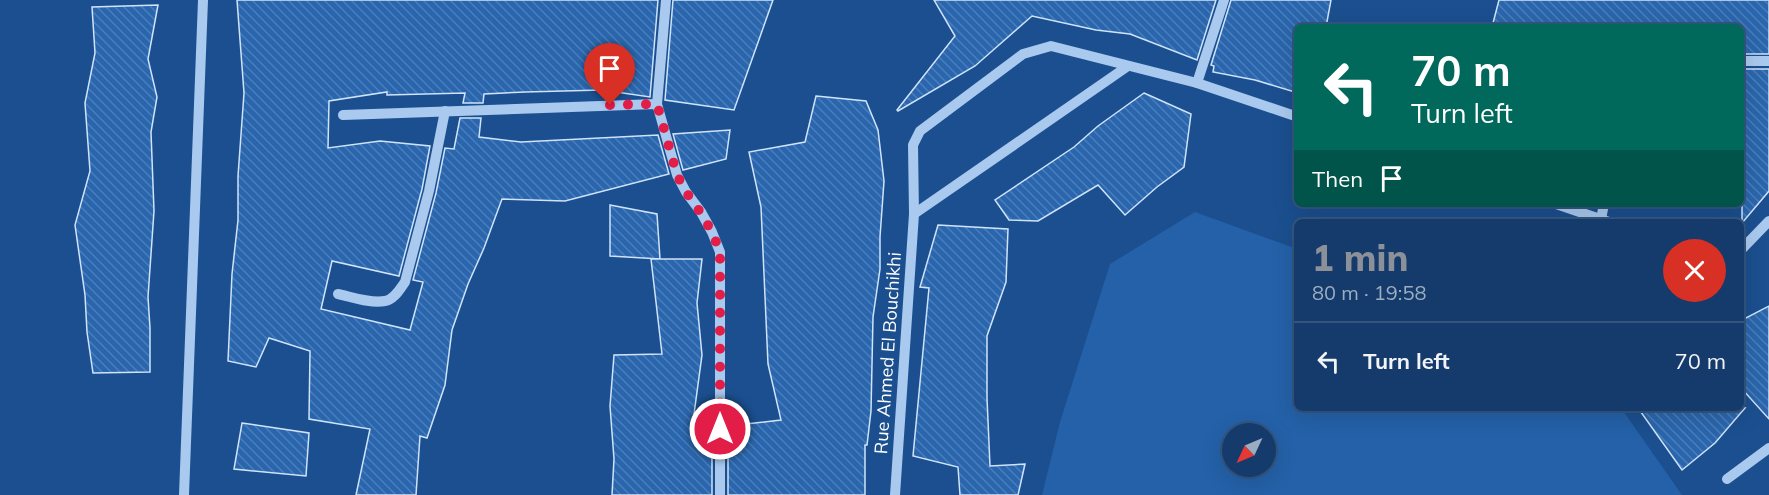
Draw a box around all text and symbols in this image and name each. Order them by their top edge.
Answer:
pin [584,43,635,105]
text: 70 m [1411,44,1511,97]
icon: left [1312,48,1390,126]
icon: arrive [593,52,626,85]
text: Turn left [1411,96,1513,130]
icon: arrive [1375,162,1408,195]
text: Then [1312,165,1363,193]
text: 1 min [1312,235,1408,280]
button: close [1663,239,1726,302]
street label: Rue Ahmed El Bouchikhi [869,251,906,455]
text: 80 m · 19:58 [1312,280,1426,305]
icon: left [1312,345,1345,378]
text: Turn left [1363,347,1450,375]
text: 70 m [1675,347,1726,375]
position arrow [688,397,752,461]
north arrow [1222,423,1276,477]
map controls [1222,423,1276,477]

